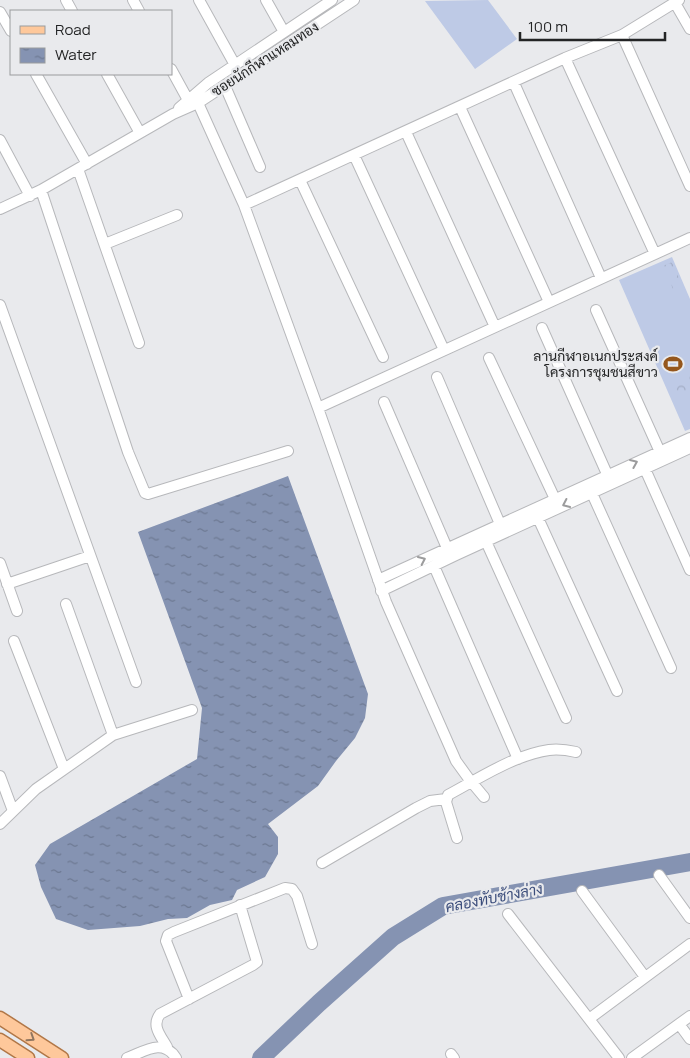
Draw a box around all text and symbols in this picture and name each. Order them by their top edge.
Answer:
legend [10,10,172,75]
scale bar [520,10,665,42]
text: 100 m [528,16,568,37]
street label: ซอยนักกีฬาแหลมทอง [207,17,322,100]
text: Road [55,19,91,40]
text: Water [55,44,97,65]
place label: ลานกีฬาอเนกประสงค์ โครงการชุมชนสีขาว [533,346,658,382]
sports icon: ลานกีฬาอเนกประสงค์ โครงการชุมชนสีขาว [662,353,684,375]
one-way arrow [629,459,638,469]
one-way arrow [562,498,571,509]
one-way arrow [417,555,426,566]
water label: คลองทับช้างล่าง [443,878,545,917]
one-way arrow [25,1032,35,1041]

